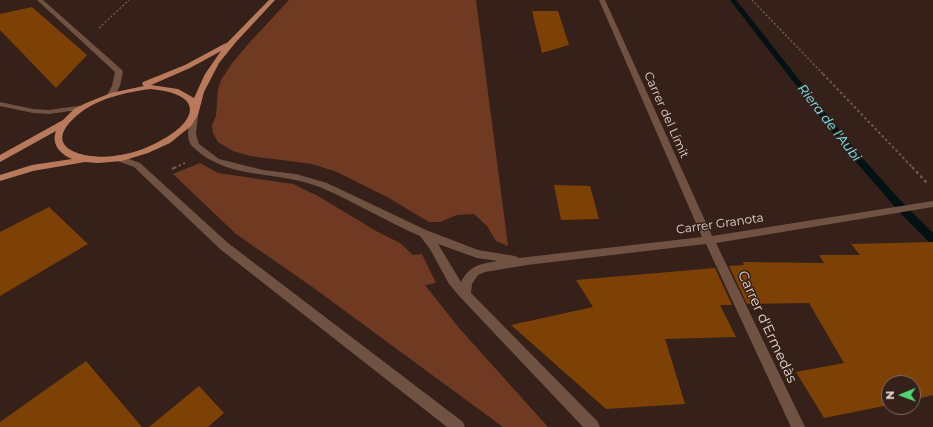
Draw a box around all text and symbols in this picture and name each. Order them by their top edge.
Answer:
street label: Carrer del Límit [641,70,691,160]
water label: Riera de l'Aubi [794,81,864,165]
street label: Carrer Granota [675,211,765,237]
street label: Carrer d'Ermedàs [734,268,800,386]
north arrow [881,375,921,415]
text: N [883,391,897,400]

